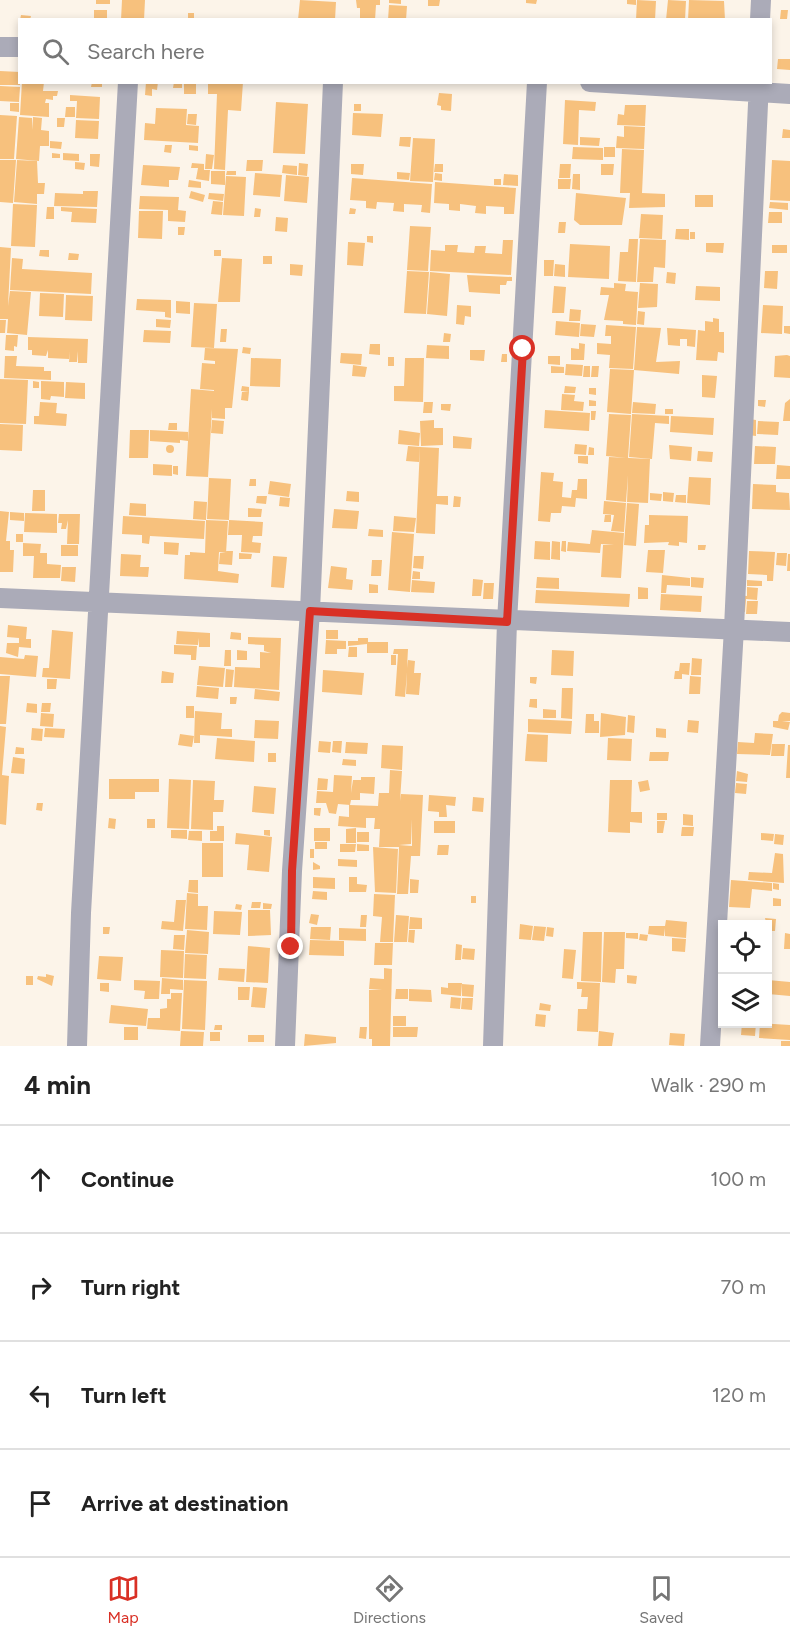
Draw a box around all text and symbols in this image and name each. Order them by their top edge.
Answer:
search box [18,18,772,84]
icon: search [39,35,72,68]
text: Search here [87,38,205,65]
route start [509,335,535,361]
map controls [718,920,772,1028]
button: locate [718,920,772,974]
route end [277,933,303,959]
button: layers [718,974,772,1028]
text: 4 min [24,1069,91,1101]
text: Walk · 290 m [651,1073,766,1097]
icon: ahead [24,1163,57,1196]
text: Continue [81,1166,174,1193]
text: 100 m [710,1167,766,1191]
icon: right [24,1271,57,1304]
text: Turn right [81,1274,180,1301]
text: 70 m [720,1275,766,1299]
icon: left [24,1379,57,1412]
text: Turn left [81,1382,167,1409]
text: 120 m [712,1383,766,1407]
icon: arrive [24,1487,57,1520]
text: Arrive at destination [81,1490,289,1517]
tab: Map [107,1572,140,1627]
tab: Directions [353,1572,426,1627]
tab: Saved [639,1572,683,1627]

